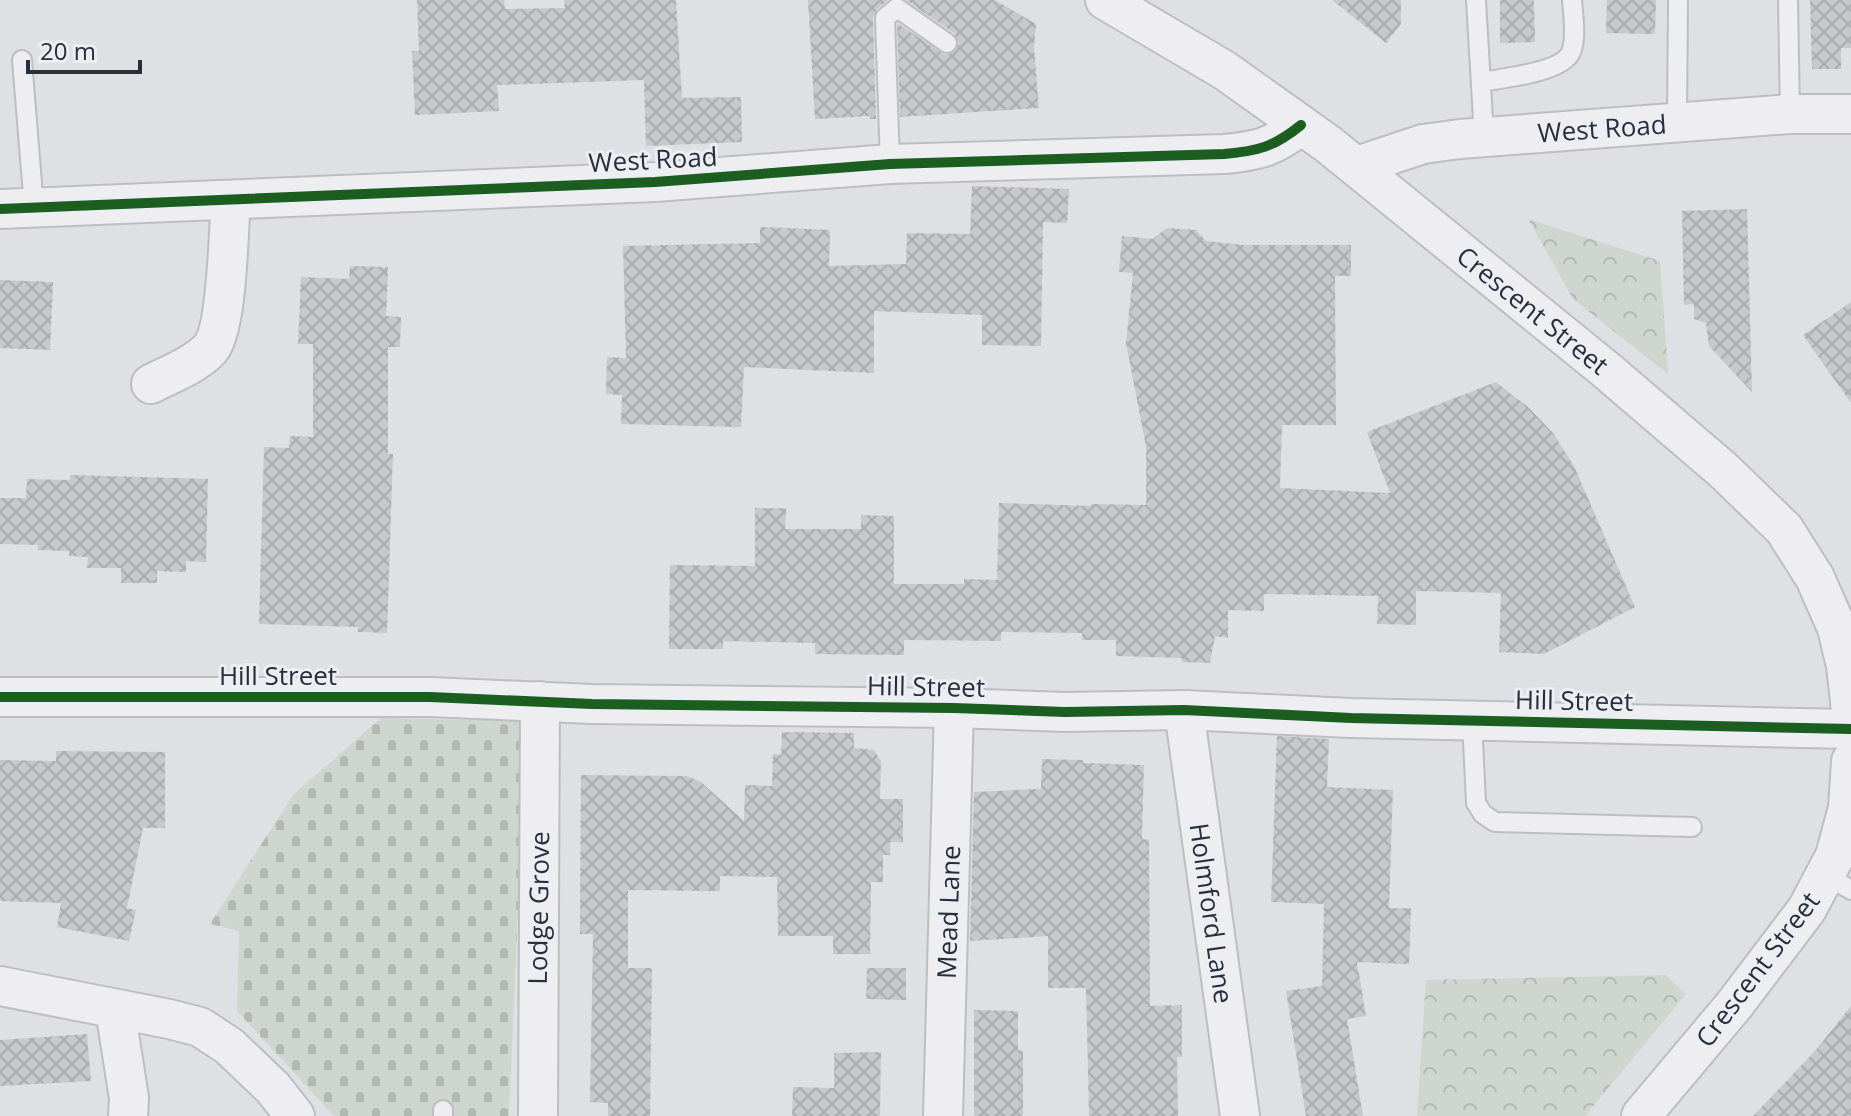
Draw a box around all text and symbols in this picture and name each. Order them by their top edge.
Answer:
scale bar [28,24,140,74]
text: 20 m [40,34,96,67]
street label: West Road [1536,106,1668,150]
street label: West Road [588,138,718,180]
street label: Crescent Street [1450,238,1616,382]
street label: Hill Street [219,657,337,693]
street label: Hill Street [867,667,985,705]
street label: Hill Street [1515,681,1633,719]
street label: Holmford Lane [1182,821,1242,1005]
street label: Lodge Grove [519,831,557,985]
street label: Mead Lane [928,845,968,979]
street label: Crescent Street [1687,884,1827,1054]

